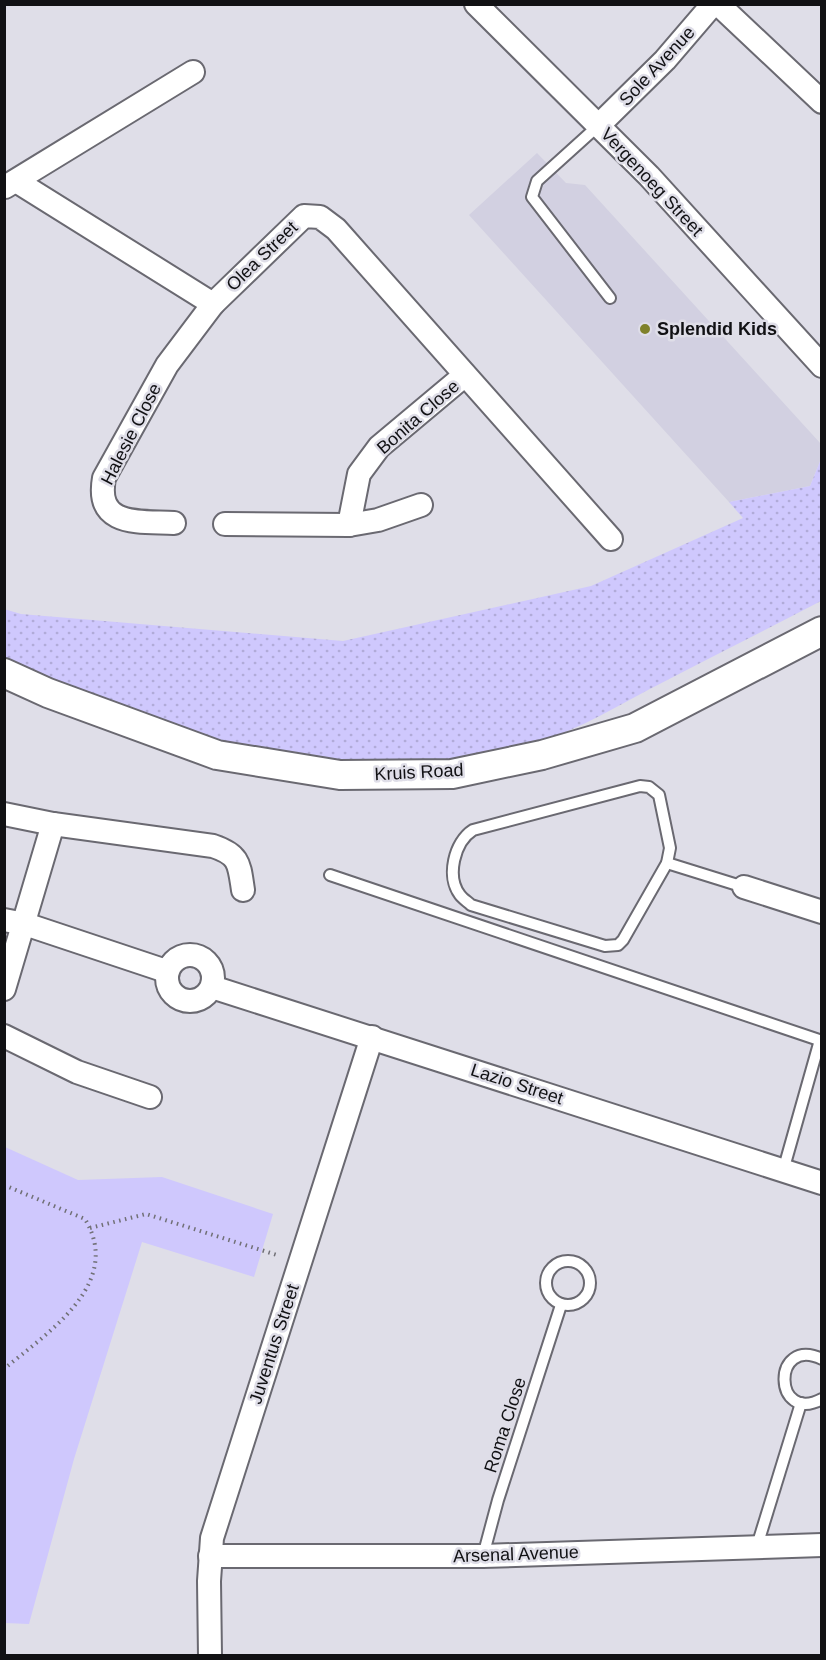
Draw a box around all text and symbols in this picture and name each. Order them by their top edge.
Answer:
street label: Sole Avenue [615,22,699,110]
street label: Vergenoeg Street [597,124,707,240]
street label: Olea Street [222,217,302,295]
place label: Splendid Kids [657,319,777,339]
marker: Splendid Kids [638,322,652,336]
street label: Bonita Close [373,376,463,458]
street label: Halesie Close [97,380,165,488]
street label: Kruis Road [374,760,464,784]
street label: Lazio Street [468,1060,566,1108]
street label: Juventus Street [245,1281,303,1407]
street label: Roma Close [480,1375,530,1475]
street label: Arsenal Avenue [453,1542,579,1566]

